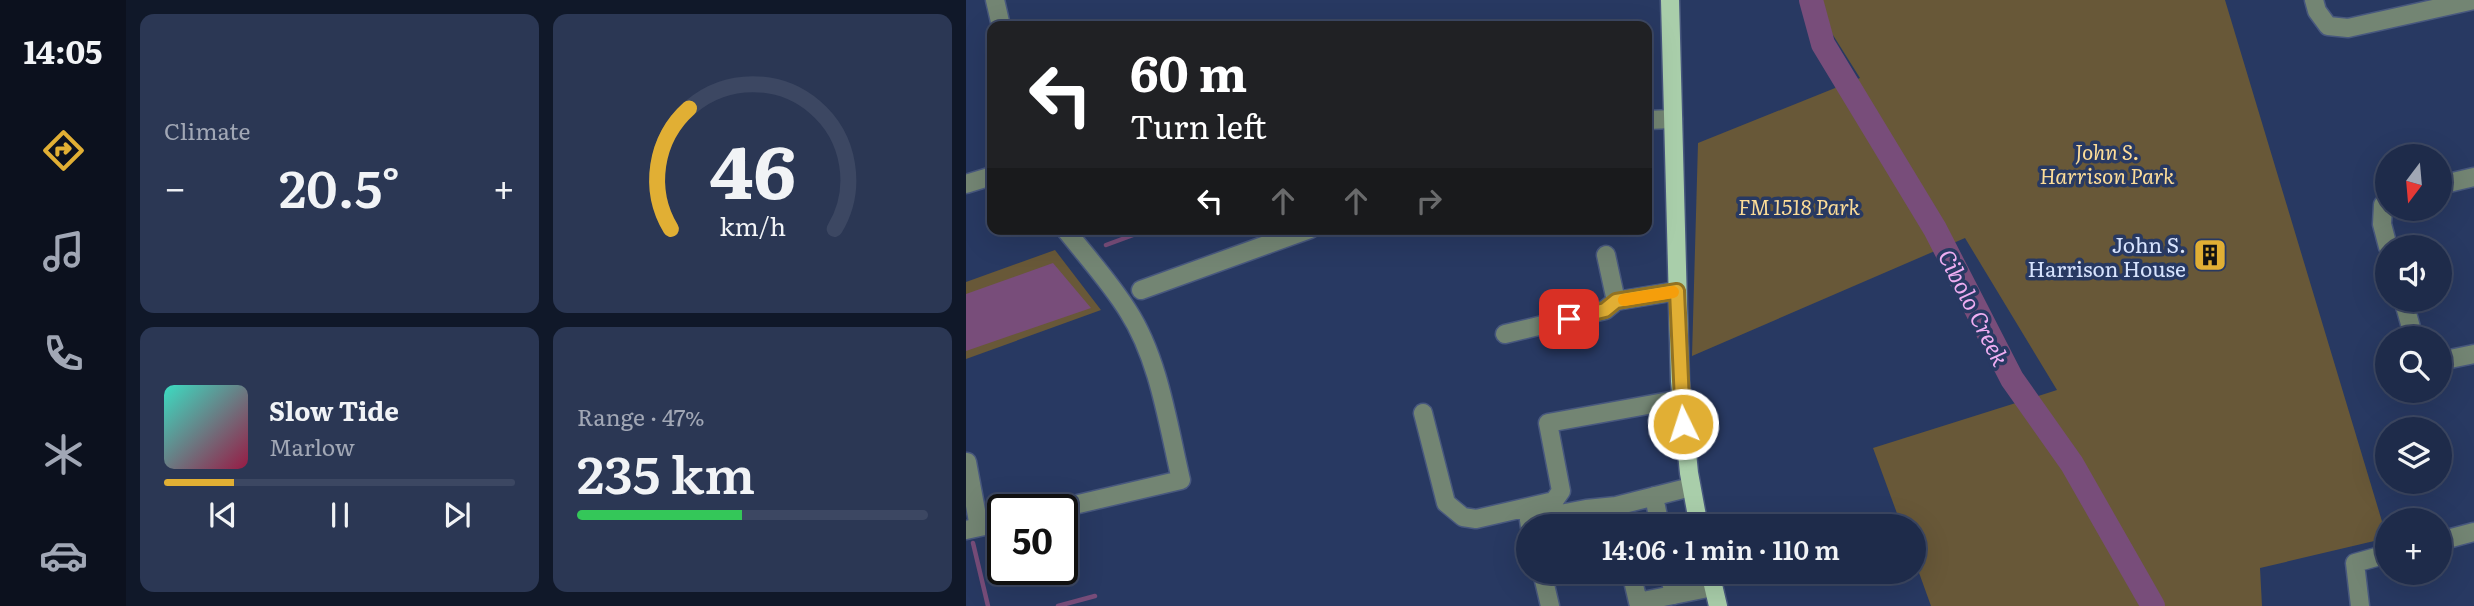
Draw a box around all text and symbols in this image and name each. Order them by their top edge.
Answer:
text: 14:05 [24,26,102,74]
text: 60 m [1130,34,1247,107]
icon: left [1015,49,1106,140]
text: Turn left [1130,101,1267,149]
text: Climate [164,113,250,147]
text: 46 [709,114,796,222]
icon: directions [39,126,88,175]
park label: John S. Harrison Park [2039,135,2175,190]
north arrow [2375,144,2452,220]
map controls [2375,144,2452,585]
text: 20.5° [279,147,400,224]
text: − [164,157,186,214]
text: + [493,157,515,214]
icon: left [1191,182,1229,220]
icon: ahead [1264,182,1302,220]
icon: ahead [1337,182,1375,220]
icon: right [1410,182,1448,220]
park label: FM 1518 Park [1738,190,1861,221]
text: km/h [719,207,786,244]
icon: music [39,227,88,276]
place label: John S. Harrison House [2027,228,2186,283]
button: sound [2375,235,2452,312]
building icon: John S. Harrison House [2191,236,2229,274]
water label: Cibolo Creek [1931,243,2019,371]
pin [1539,289,1599,349]
icon: arrive [1550,300,1588,338]
button: search [2375,326,2452,403]
icon: phone [39,329,88,378]
position arrow [1646,387,1720,461]
text: Slow Tide [269,390,399,429]
text: Range · 47% [577,399,705,433]
button: layers [2375,417,2452,494]
text: Marlow [269,429,355,463]
icon: climate [39,430,88,479]
text: 235 km [577,433,755,510]
speed limit sign: 50 [987,494,1078,585]
icon: previous [204,496,242,534]
icon: pause [321,496,359,534]
icon: next [438,496,476,534]
button: + [2375,508,2452,585]
text: 14:06 · 1 min · 110 m [1602,529,1840,568]
icon: car [39,531,88,580]

